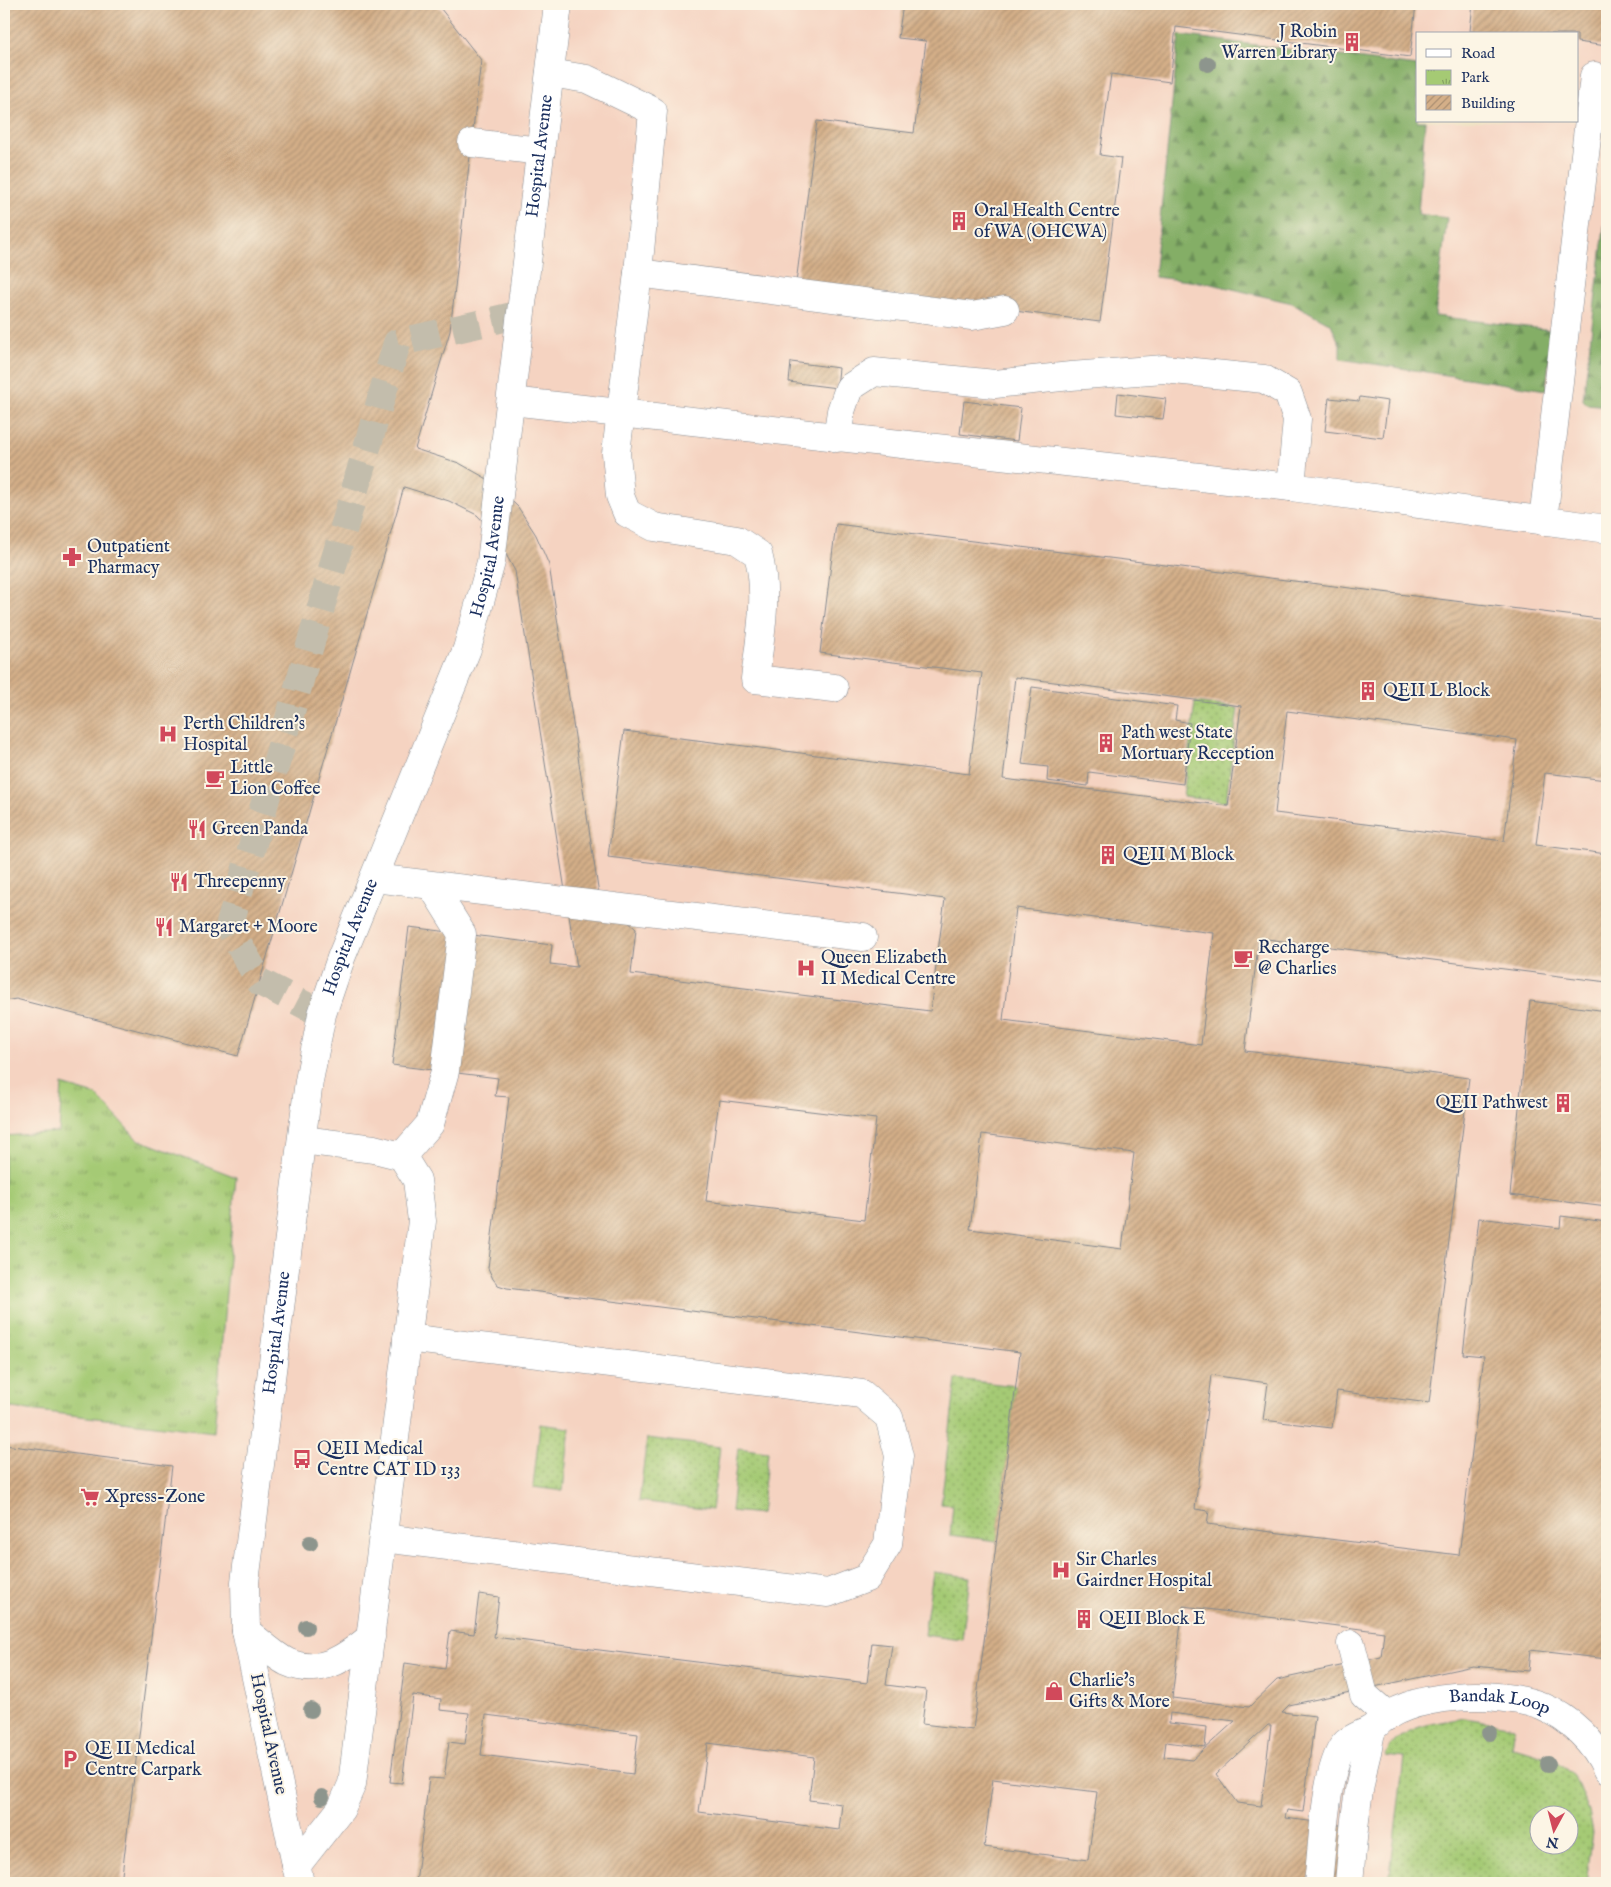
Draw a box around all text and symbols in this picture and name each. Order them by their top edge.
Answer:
place label: J Robin Warren Library [1221,21,1337,65]
building icon: J Robin Warren Library [1341,31,1363,53]
legend [1416,32,1578,122]
text: Road [1461,44,1496,63]
text: Park [1461,68,1491,87]
street label: Hospital Avenue [521,93,559,219]
text: Building [1461,94,1516,113]
place label: Oral Health Centre of WA (OHCWA) [974,200,1120,244]
building icon: Oral Health Centre of WA (OHCWA) [948,210,970,232]
street label: Hospital Avenue [465,494,510,620]
place label: Outpatient Pharmacy [87,536,170,580]
pharmacy icon: Outpatient Pharmacy [61,546,83,568]
building icon: QEII L Block [1357,680,1379,702]
place label: QEII L Block [1383,680,1490,703]
place label: Perth Children's Hospital [183,713,305,757]
place label: Path west State Mortuary Reception [1121,722,1275,766]
hospital icon: Perth Children's Hospital [157,723,179,745]
building icon: Path west State Mortuary Reception [1095,732,1117,754]
place label: Little Lion Coffee [230,757,320,801]
cafe icon: Little Lion Coffee [204,767,226,789]
restaurant icon: Green Panda [186,818,208,840]
place label: Green Panda [212,818,308,841]
building icon: QEII M Block [1097,844,1119,866]
place label: QEII M Block [1123,844,1234,867]
restaurant icon: Threepenny [168,871,190,893]
place label: Threepenny [194,871,286,894]
street label: Hospital Avenue [318,875,384,999]
restaurant icon: Margaret + Moore [153,916,175,938]
place label: Margaret + Moore [179,916,318,939]
place label: Recharge @ Charlies [1258,937,1337,981]
place label: Queen Elizabeth II Medical Centre [821,947,956,991]
cafe icon: Recharge @ Charlies [1232,947,1254,969]
hospital icon: Queen Elizabeth II Medical Centre [795,957,817,979]
place label: QEII Pathwest [1436,1092,1548,1115]
building icon: QEII Pathwest [1552,1092,1574,1114]
street label: Hospital Avenue [258,1270,296,1396]
place label: QEII Medical Centre CAT ID 133 [317,1438,460,1482]
bus stop icon: QEII Medical Centre CAT ID 133 [291,1448,313,1470]
supermarket icon: Xpress-Zone [79,1486,101,1508]
place label: Xpress-Zone [105,1486,205,1509]
place label: Sir Charles Gairdner Hospital [1076,1549,1212,1593]
hospital icon: Sir Charles Gairdner Hospital [1050,1559,1072,1581]
building icon: QEII Block E [1073,1608,1095,1630]
place label: QEII Block E [1099,1608,1206,1631]
place label: Charlie's Gifts & More [1069,1670,1170,1714]
street label: Hospital Avenue [244,1671,292,1797]
shop icon: Charlie's Gifts & More [1043,1680,1065,1702]
street label: Bandak Loop [1448,1685,1554,1720]
place label: QE II Medical Centre Carpark [85,1738,202,1782]
parking icon: QE II Medical Centre Carpark [59,1748,81,1770]
north arrow [1528,1804,1578,1854]
text: N [1545,1832,1561,1852]

